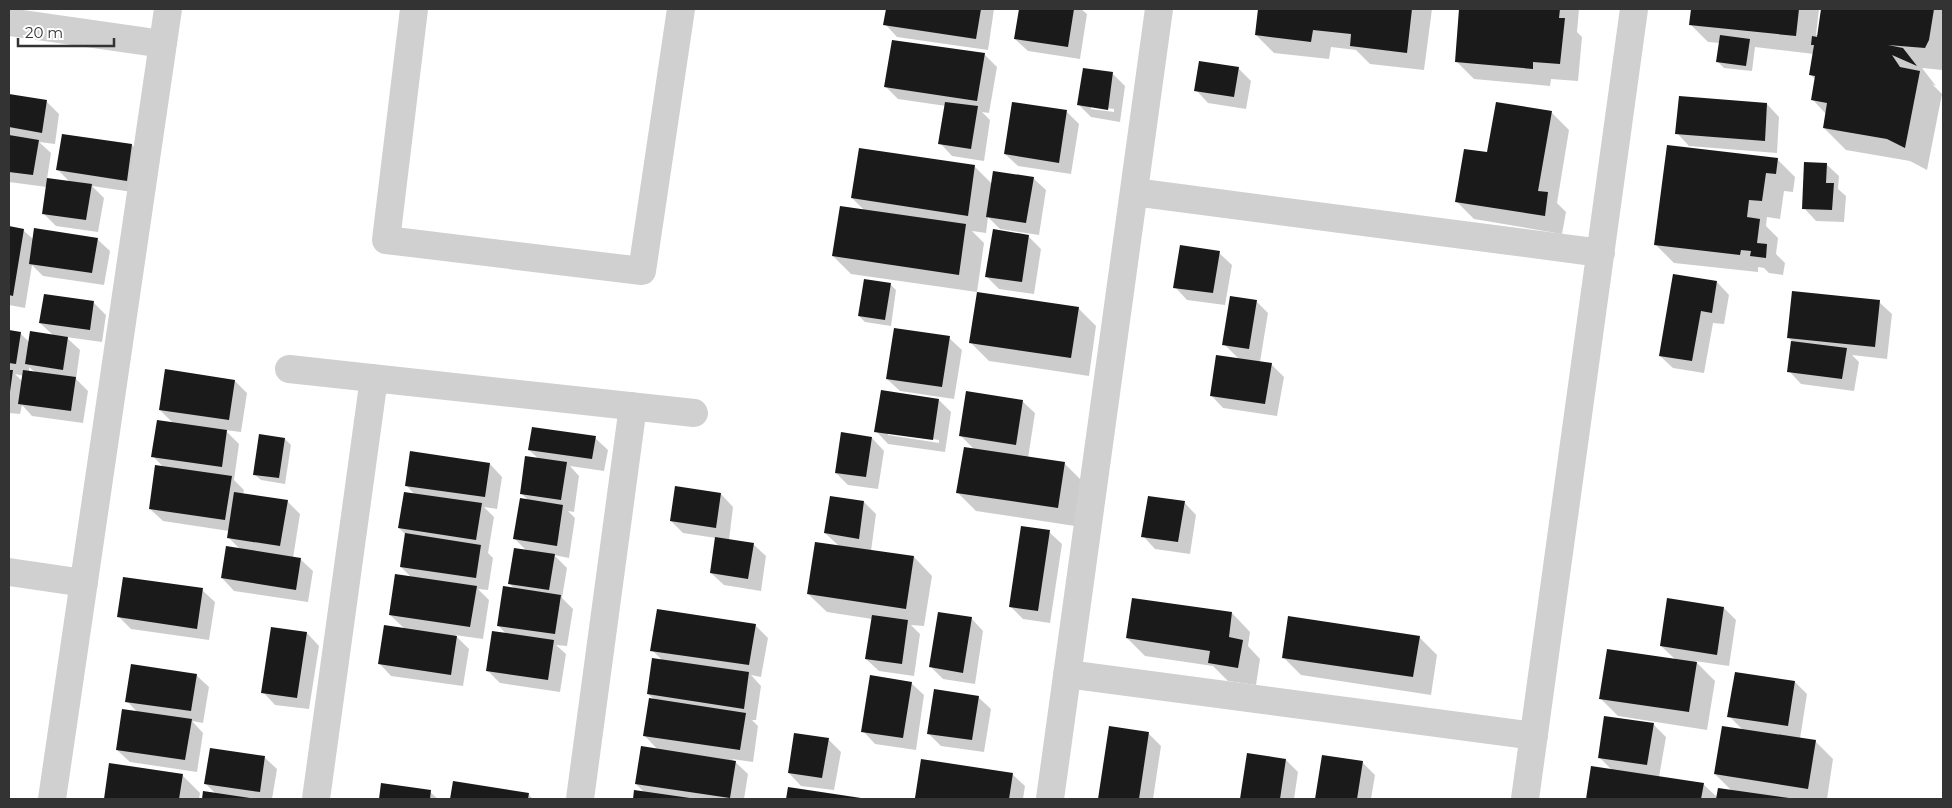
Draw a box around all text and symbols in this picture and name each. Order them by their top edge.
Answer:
scale bar [18,15,114,47]
text: 20 m [25,23,63,42]

